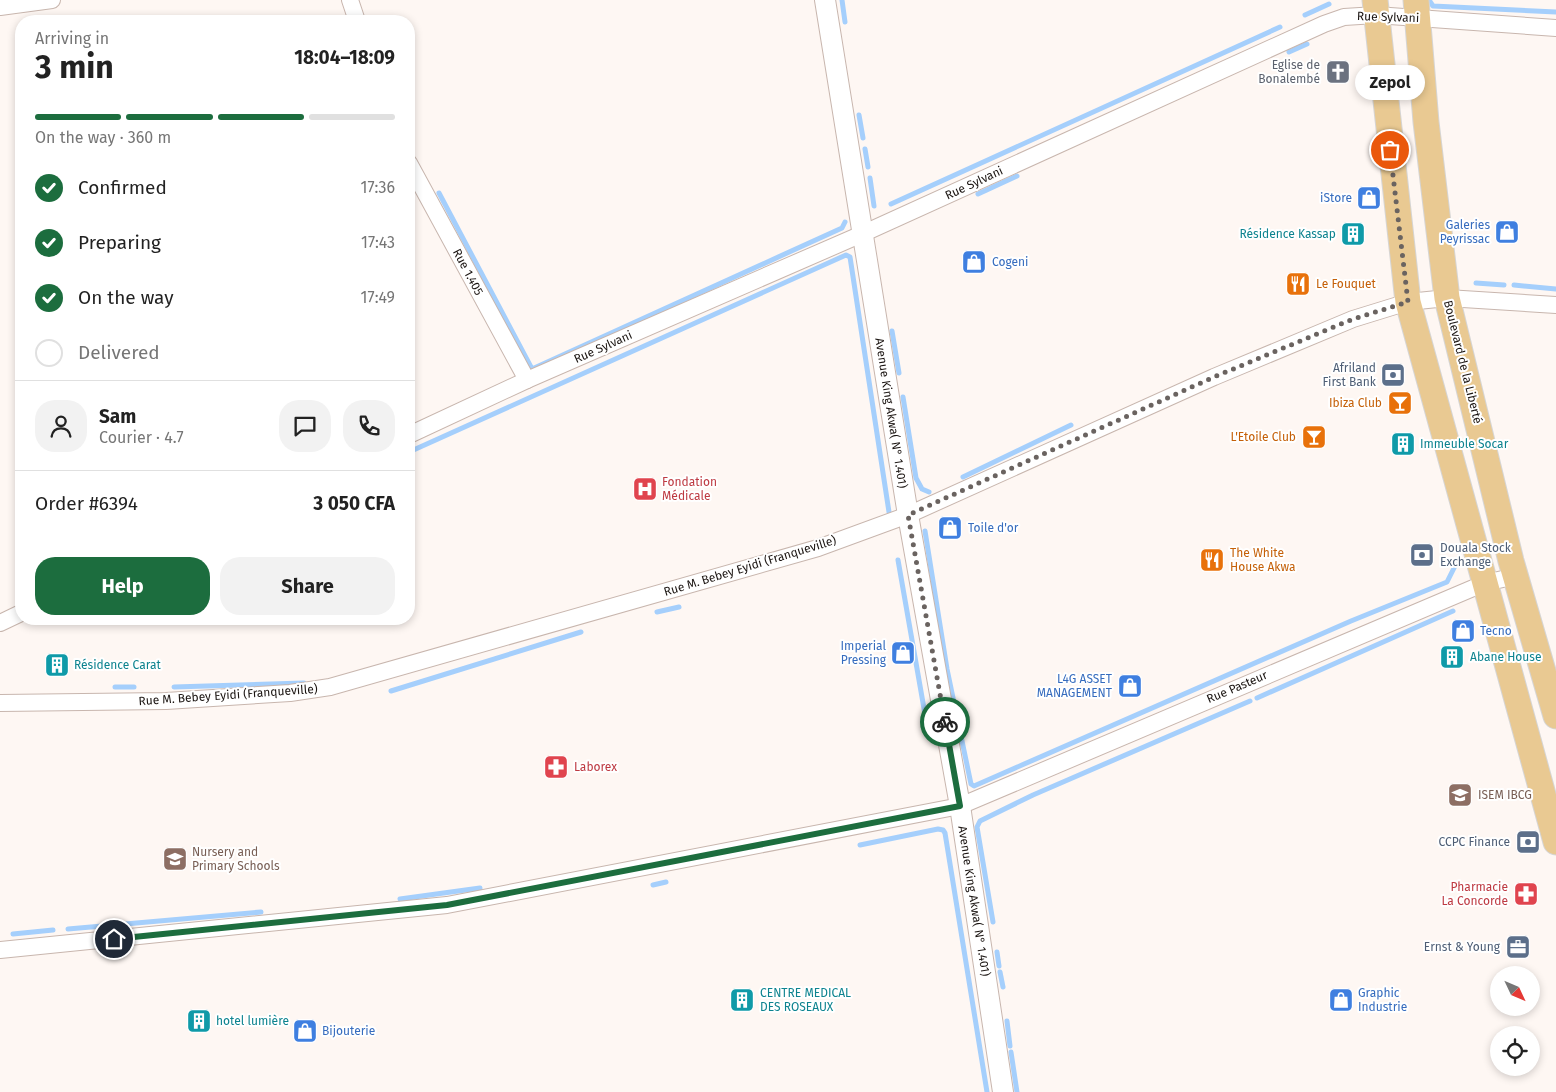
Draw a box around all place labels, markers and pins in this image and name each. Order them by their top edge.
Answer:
place label: Eglise de Bonalembé [1258,58,1320,86]
church icon: Eglise de Bonalembé [1325,59,1351,85]
callout: Zepol [1355,65,1425,100]
pin [1369,129,1411,171]
shop icon: iStore [1356,185,1382,211]
place label: iStore [1320,191,1352,205]
place label: Galeries Peyrissac [1440,218,1490,246]
shop icon: Galeries Peyrissac [1494,219,1520,245]
building icon: Résidence Kassap [1340,221,1366,247]
place label: Résidence Kassap [1239,227,1336,241]
shop icon: Cogeni [961,249,987,275]
place label: Cogeni [992,255,1029,269]
restaurant icon: Le Fouquet [1285,271,1311,297]
place label: Le Fouquet [1316,277,1377,291]
place label: Afriland First Bank [1323,361,1377,389]
bank icon: Afriland First Bank [1380,362,1406,388]
bar icon: Ibiza Club [1387,390,1413,416]
place label: Ibiza Club [1329,396,1382,410]
bar icon: L'Etoile Club [1301,424,1327,450]
place label: L'Etoile Club [1230,430,1296,444]
building icon: Immeuble Socar [1390,431,1416,457]
place label: Immeuble Socar [1420,437,1509,451]
place label: Fondation Médicale [662,475,717,503]
hospital icon: Fondation Médicale [632,476,658,502]
shop icon: Toile d'or [937,515,963,541]
place label: Toile d'or [968,521,1019,535]
place label: Douala Stock Exchange [1440,541,1512,569]
bank icon: Douala Stock Exchange [1409,542,1435,568]
place label: The White House Akwa [1230,546,1296,574]
restaurant icon: The White House Akwa [1199,547,1225,573]
shop icon: Tecno [1450,618,1476,644]
place label: Tecno [1480,624,1512,638]
place label: Imperial Pressing [841,639,887,667]
shop icon: Imperial Pressing [890,640,916,666]
building icon: Abane House [1439,644,1465,670]
place label: Abane House [1470,650,1541,664]
building icon: Résidence Carat [44,652,70,678]
place label: Résidence Carat [74,658,161,672]
place label: L4G ASSET MANAGEMENT [1037,672,1113,700]
shop icon: L4G ASSET MANAGEMENT [1117,673,1143,699]
pharmacy icon: Laborex [543,754,569,780]
place label: Laborex [574,760,617,774]
school or university icon: ISEM IBCG [1447,782,1473,808]
place label: ISEM IBCG [1478,788,1532,802]
bank icon: CCPC Finance [1515,829,1541,855]
place label: CCPC Finance [1438,835,1510,849]
place label: Nursery and Primary Schools [192,845,280,873]
school or university icon: Nursery and Primary Schools [162,846,188,872]
place label: Pharmacie La Concorde [1441,880,1508,908]
pharmacy icon: Pharmacie La Concorde [1513,881,1539,907]
pin [93,918,135,960]
office icon: Ernst & Young [1505,934,1531,960]
place label: Ernst & Young [1424,940,1501,954]
place label: CENTRE MEDICAL DES ROSEAUX [760,986,851,1014]
place label: Graphic Industrie [1358,986,1407,1014]
building icon: CENTRE MEDICAL DES ROSEAUX [729,987,755,1013]
shop icon: Graphic Industrie [1328,987,1354,1013]
building icon: hotel lumière [186,1008,212,1034]
place label: hotel lumière [216,1014,289,1028]
shop icon: Bijouterie [292,1018,318,1044]
place label: Bijouterie [322,1024,375,1038]

